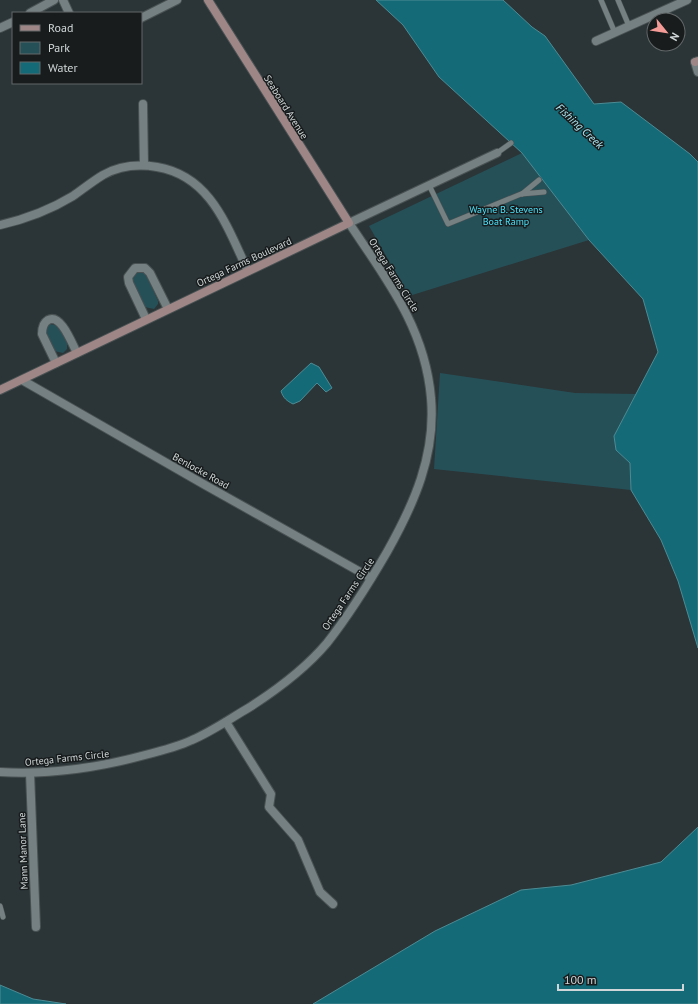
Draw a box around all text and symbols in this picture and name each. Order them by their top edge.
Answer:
legend [12,12,142,84]
north arrow [646,12,686,52]
text: Road [48,20,73,35]
text: N [667,30,683,44]
text: Park [48,40,70,55]
text: Water [48,60,78,75]
street label: Seaboard Avenue [261,72,311,142]
water label: Fishing Creek [553,100,607,152]
park label: Wayne B. Stevens Boat Ramp [469,203,543,228]
street label: Ortega Farms Boulevard [194,234,294,290]
street label: Ortega Farms Circle [366,236,422,314]
street label: Benlocke Road [170,450,232,492]
street label: Ortega Farms Circle [319,555,377,633]
street label: Ortega Farms Circle [24,747,110,769]
street label: Mann Manor Lane [15,812,31,890]
scale bar [558,966,683,992]
text: 100 m [564,972,597,987]

